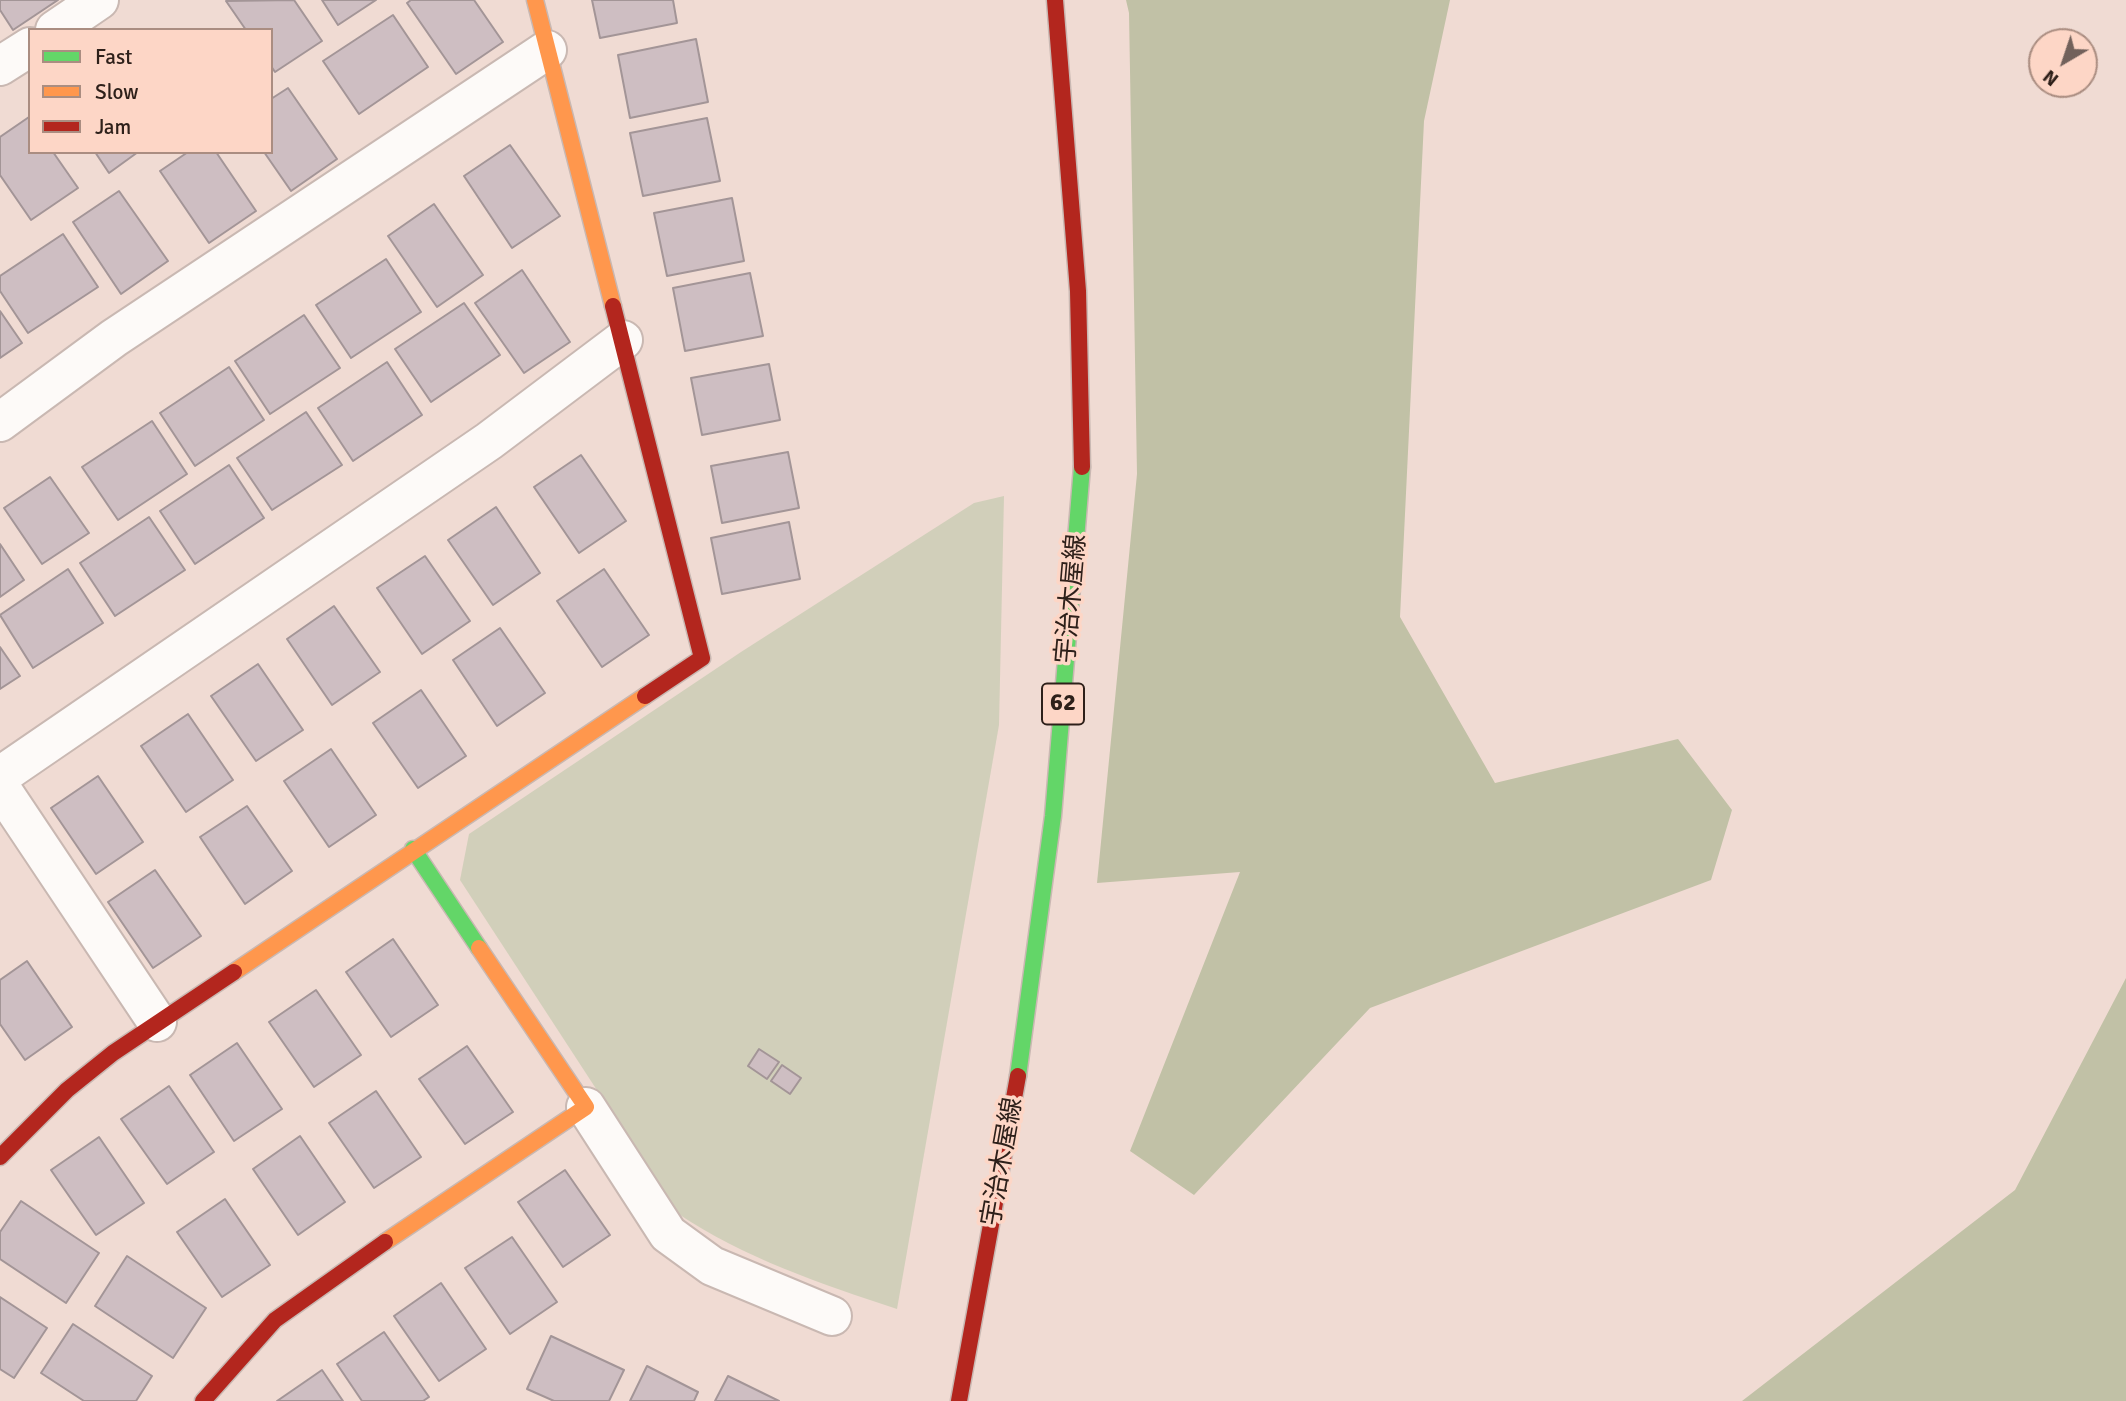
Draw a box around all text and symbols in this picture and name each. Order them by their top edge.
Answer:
legend [28,28,273,154]
north arrow [2028,28,2098,98]
text: Fast [95,44,132,70]
text: N [2038,64,2064,91]
text: Slow [95,79,139,105]
text: Jam [95,114,131,140]
street label: 宇治木屋線 [1051,533,1093,665]
road number: 62 [1042,684,1084,724]
street label: 宇治木屋線 [976,1095,1030,1229]

